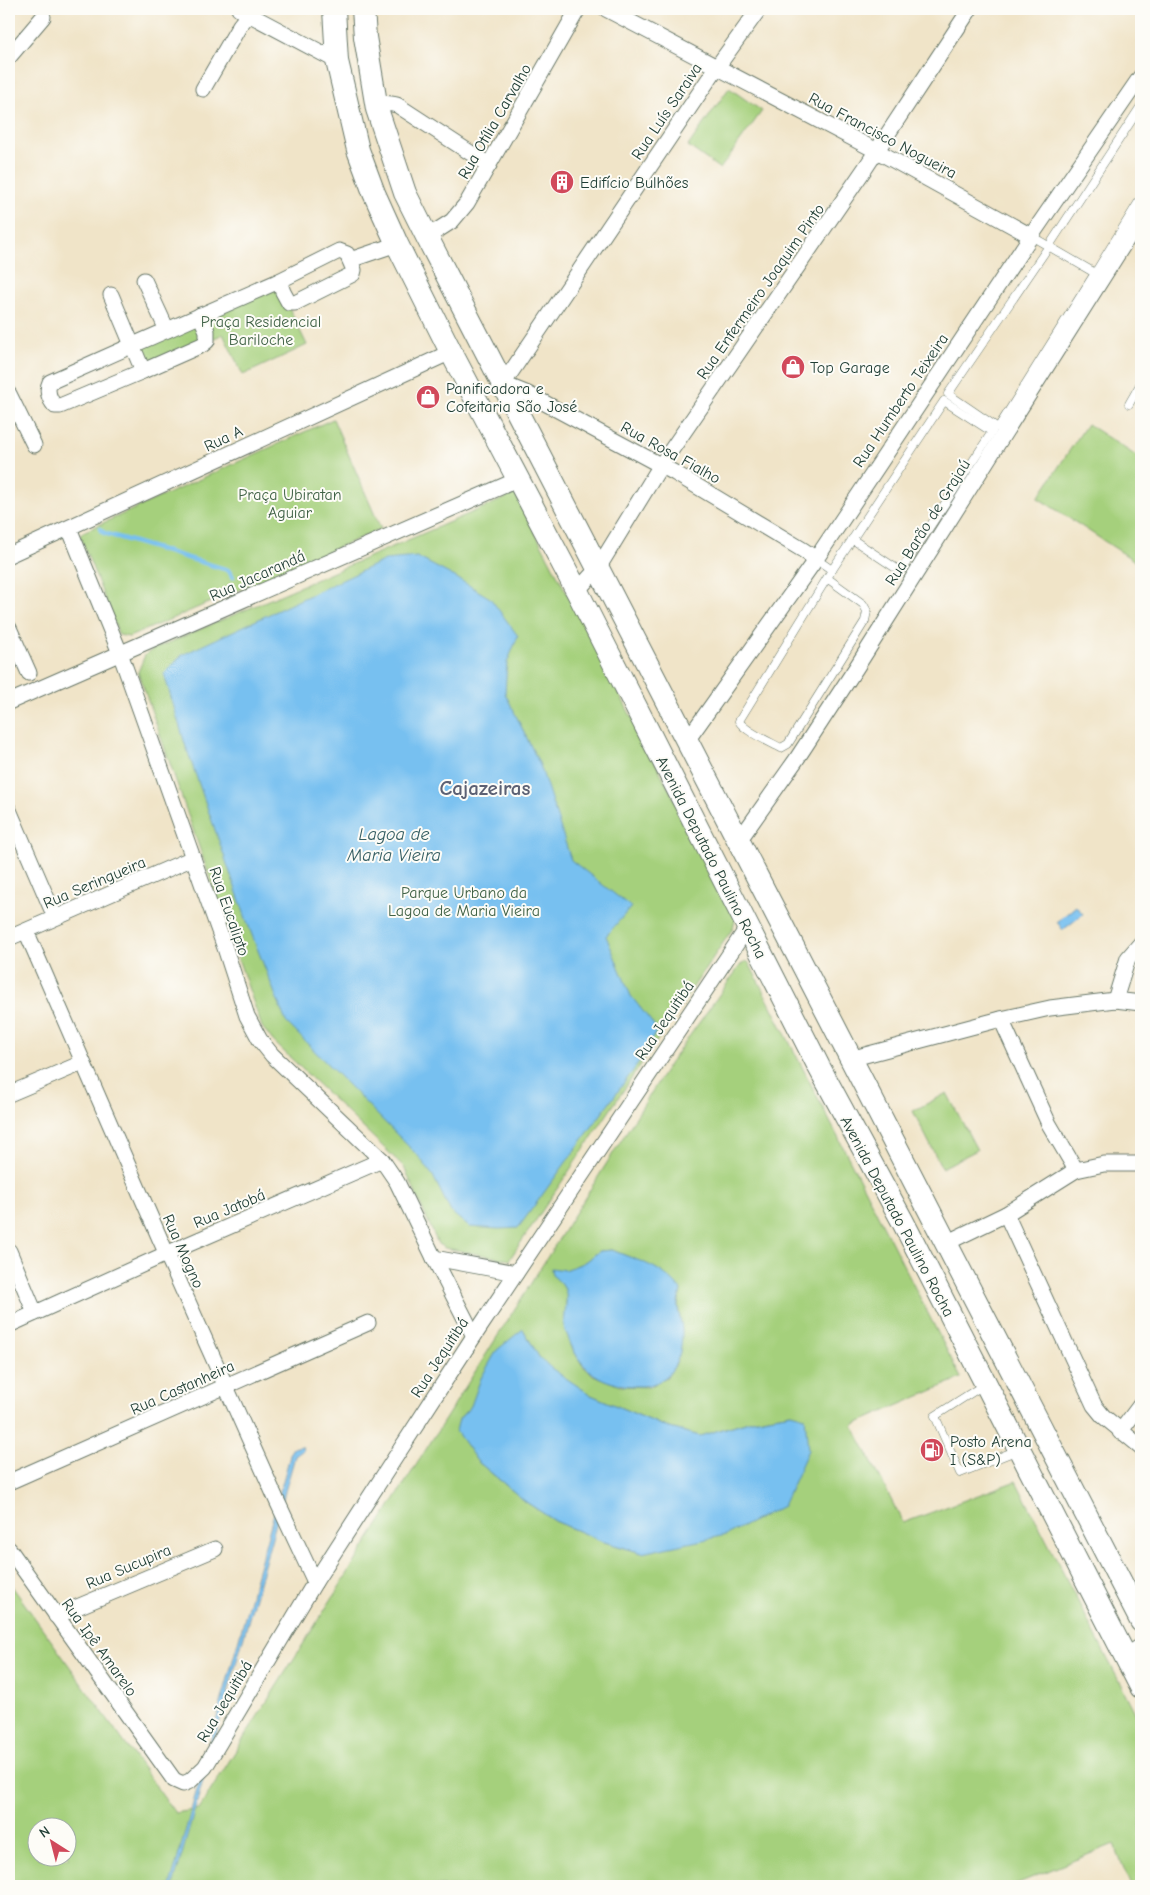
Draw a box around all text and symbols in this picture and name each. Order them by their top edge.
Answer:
street label: Rua Luís Saraiva [628,60,706,163]
street label: Rua Otília Carvalho [455,61,535,182]
street label: Rua Francisco Nogueira [806,89,960,183]
building icon: Edifício Bulhões [549,169,575,195]
place label: Edifício Bulhões [580,174,689,192]
street label: Rua Enfermeiro Joaquim Pinto [693,200,828,383]
park label: Praça Residencial Bariloche [201,313,321,349]
street label: Rua Humberto Teixeira [849,330,952,471]
shop icon: Top Garage [780,354,806,380]
place label: Top Garage [810,359,890,377]
place label: Panificadora e Cofeitaria São José [446,380,577,416]
shop icon: Panificadora e Cofeitaria São José [415,384,441,410]
street label: Rua Rosa Fialho [618,418,723,488]
street label: Rua A [201,422,246,456]
street label: Rua Barão de Grajaú [882,456,974,589]
park label: Praça Ubiratan Aguiar [238,486,342,522]
street label: Rua Jacarandá [207,547,308,605]
street label: Avenida Deputado Paulino Rocha [652,753,770,962]
district label: Cajazeiras [440,776,531,800]
water label: Lagoa de Maria Vieira [346,824,441,866]
street label: Rua Seringueira [40,853,148,913]
street label: Rua Eucalipto [205,864,253,958]
park label: Parque Urbano da Lagoa de Maria Vieira [388,884,540,920]
street label: Rua Jequitibá [632,978,698,1064]
street label: Avenida Deputado Paulino Rocha [836,1113,958,1320]
street label: Rua Jatobá [191,1186,268,1232]
street label: Rua Mogno [159,1212,207,1291]
street label: Rua Jequitibá [407,1314,472,1401]
street label: Rua Castanheira [128,1357,237,1419]
place label: Posto Arena I (S&P) [950,1433,1032,1469]
fuel station icon: Posto Arena I (S&P) [919,1437,945,1463]
street label: Rua Sucupira [83,1541,174,1593]
street label: Rua Ipê Amarelo [58,1595,141,1700]
street label: Rua Jequitibá [194,1658,256,1745]
north arrow [28,1818,78,1868]
text: N [36,1822,53,1841]

